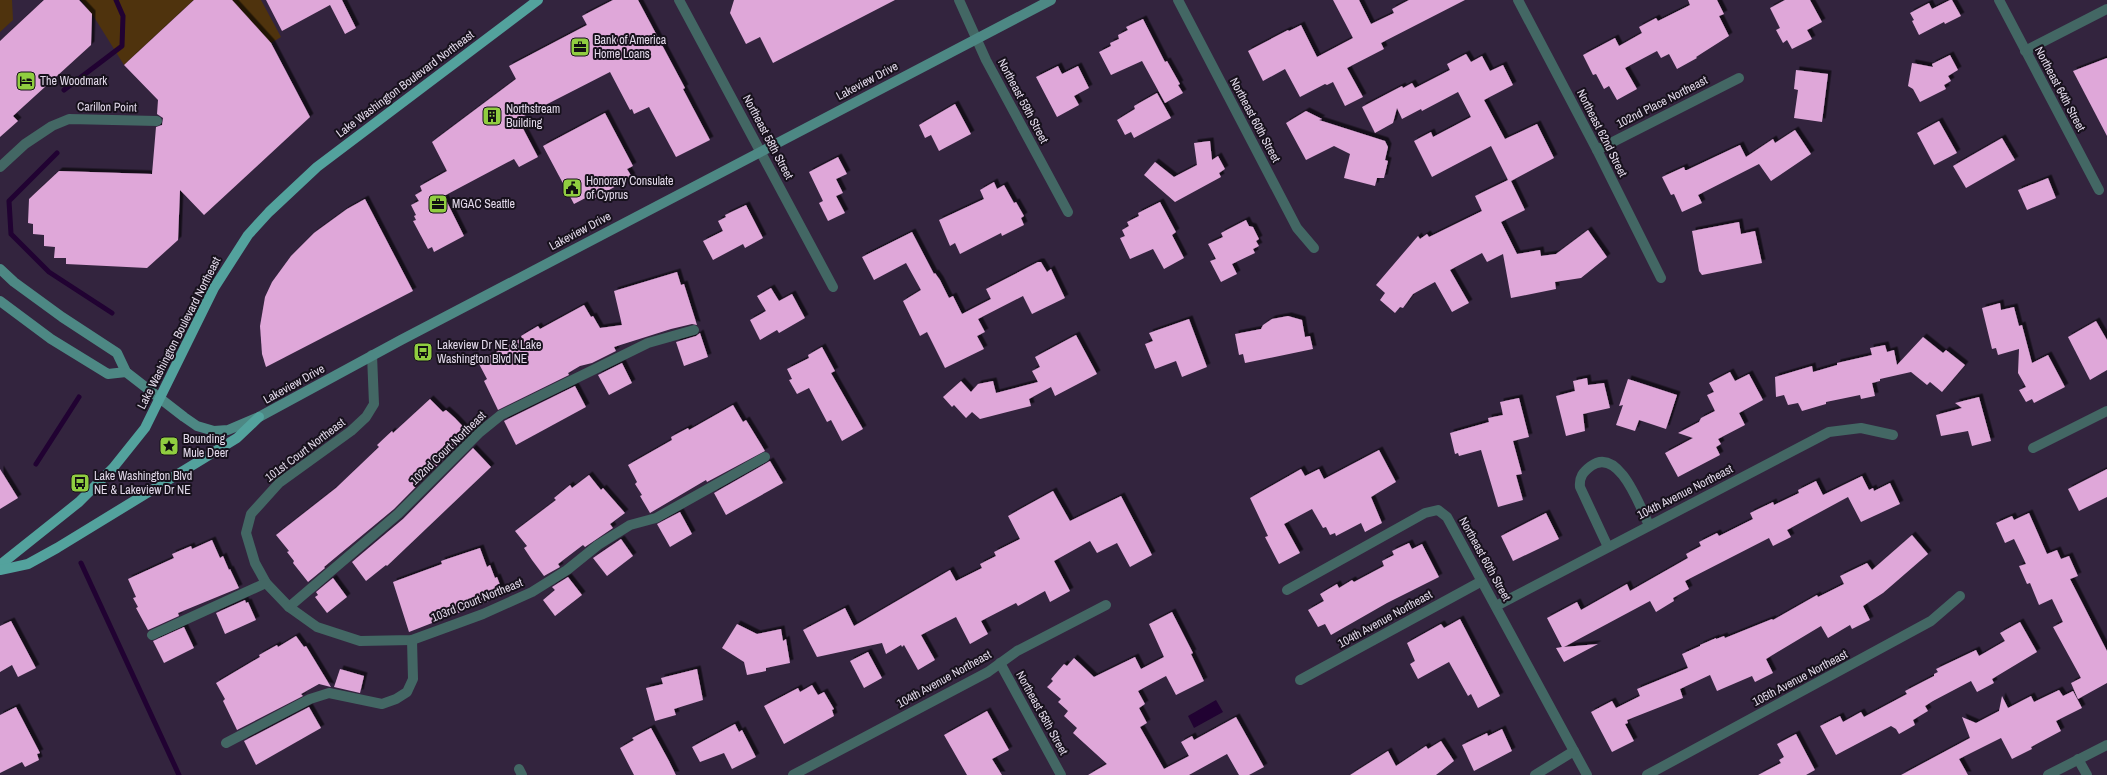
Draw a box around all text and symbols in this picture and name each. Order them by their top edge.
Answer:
street label: Lake Washington Boulevard Northeast [333,27,477,141]
place label: Bank of America Home Loans [594,32,667,62]
office icon: Bank of America Home Loans [569,36,591,58]
street label: Northeast 64th Street [2031,44,2089,134]
street label: Northeast 59th Street [994,56,1052,146]
street label: Lakeview Drive [833,58,901,104]
hotel icon: The Woodmark [15,70,37,92]
street label: 102nd Place Northeast [1614,72,1710,132]
place label: The Woodmark [40,73,107,89]
street label: Northeast 60th Street [1226,75,1284,165]
street label: Northeast 62nd Street [1573,86,1631,180]
street label: Northeast 58th Street [739,92,797,182]
street label: Carillon Point [77,98,137,116]
place label: Northstream Building [506,101,560,131]
building icon: Northstream Building [481,105,503,127]
place label: Honorary Consulate of Cyprus [586,173,674,203]
public building icon: Honorary Consulate of Cyprus [561,177,583,199]
office icon: MGAC Seattle [427,193,449,215]
place label: MGAC Seattle [452,196,515,212]
street label: Lakeview Drive [546,208,614,254]
street label: Lake Washington Boulevard Northeast [134,254,225,412]
place label: Lakeview Dr NE & Lake Washington Blvd NE [437,337,541,367]
bus stop icon: Lakeview Dr NE & Lake Washington Blvd NE [412,341,434,363]
street label: Lakeview Drive [260,361,328,407]
street label: 102nd Court Northeast [407,407,490,488]
street label: 101st Court Northeast [262,414,348,485]
place label: Bounding Mule Deer [183,431,229,461]
place icon: Bounding Mule Deer [158,435,180,457]
street label: 104th Avenue Northeast [1634,461,1736,523]
place label: Lake Washington Blvd NE & Lakeview Dr NE [94,468,192,498]
bus stop icon: Lake Washington Blvd NE & Lakeview Dr NE [69,472,91,494]
street label: Northeast 60th Street [1455,514,1515,604]
street label: 103rd Court Northeast [429,574,525,626]
street label: 104th Avenue Northeast [1335,586,1435,652]
street label: 104th Avenue Northeast [894,646,994,712]
street label: 105th Avenue Northeast [1750,646,1851,710]
street label: Northeast 58th Street [1012,668,1072,758]

